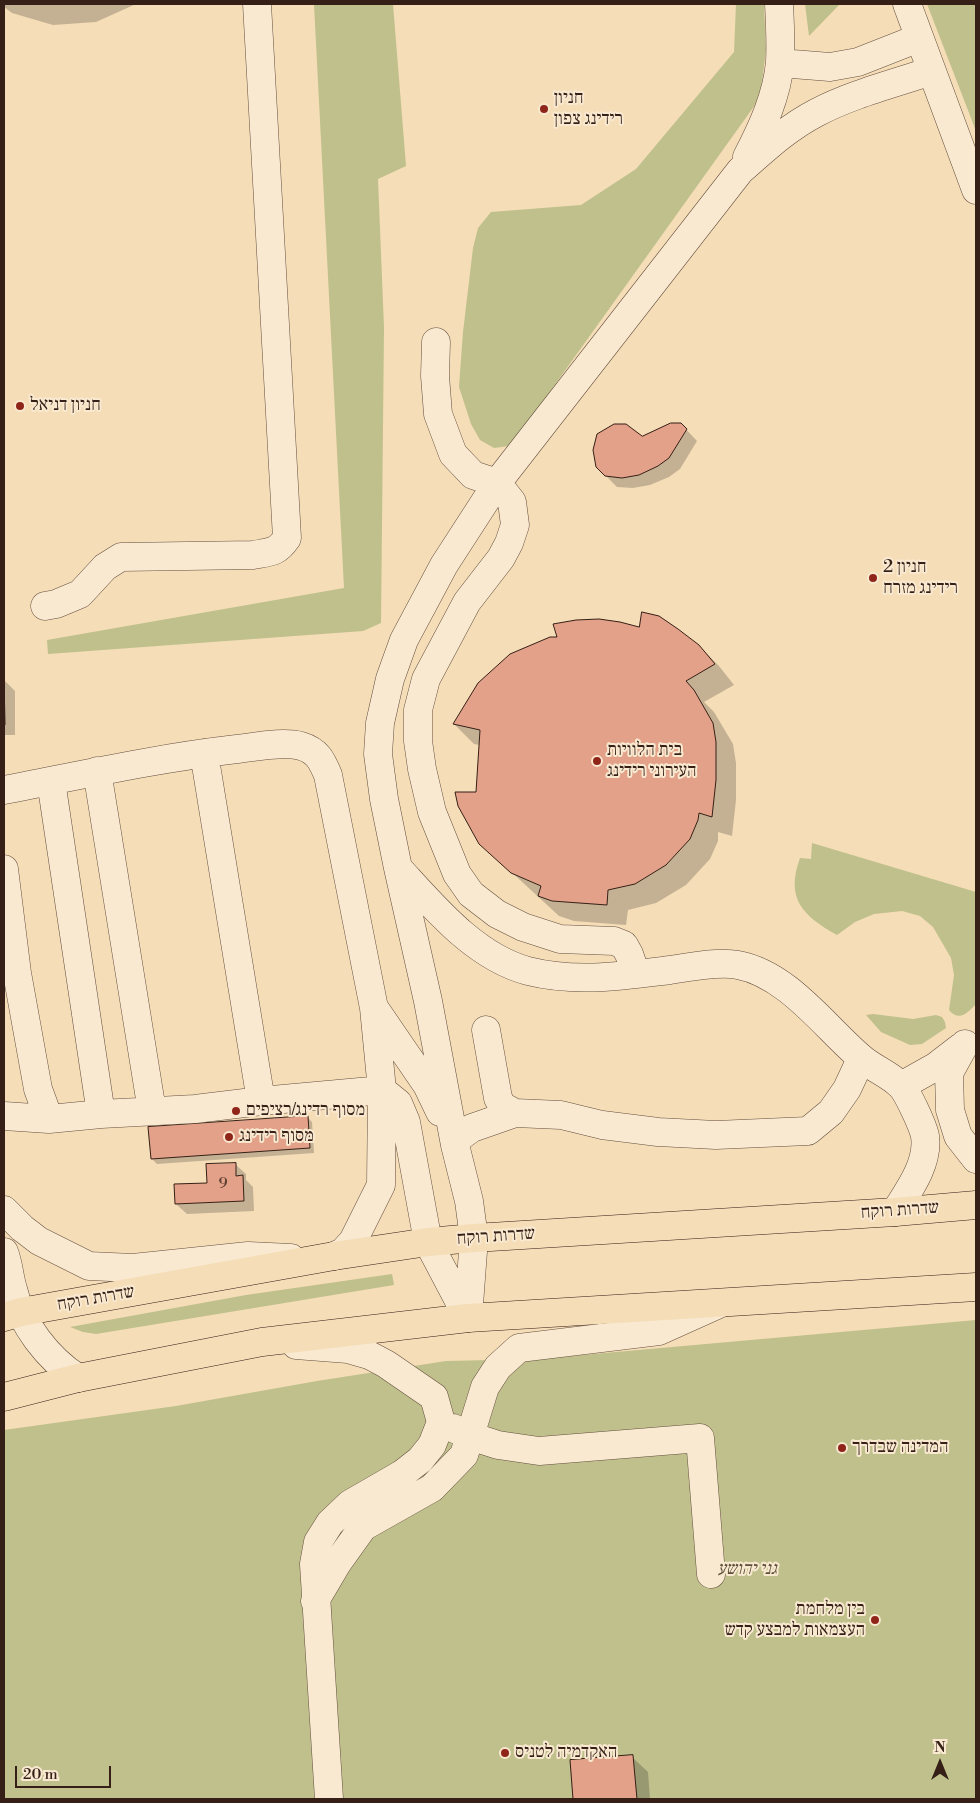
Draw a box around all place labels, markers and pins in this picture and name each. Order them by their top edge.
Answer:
place label: חניון רידינג צפון [554,88,623,130]
marker: חניון רידינג צפון [538,103,550,115]
place label: חניון דניאל [30,395,101,417]
marker: חניון דניאל [14,400,26,412]
place label: 2 חניון רידינג מזרח [883,557,958,600]
marker: 2 חניון רידינג מזרח [867,572,879,584]
place label: בית הלוויות העירוני רידינג [607,740,697,782]
marker: בית הלוויות העירוני רידינג [591,755,603,767]
place label: מסוף רדינג/רציפים [246,1100,365,1122]
marker: מסוף רדינג/רציפים [230,1105,242,1117]
place label: מסוף רידינג [239,1126,314,1148]
marker: מסוף רידינג [223,1131,235,1143]
place label: המדינה שבדרך [852,1437,948,1459]
marker: המדינה שבדרך [836,1442,848,1454]
place label: בין מלחמת העצמאות למבצע קדש [725,1599,865,1642]
marker: בין מלחמת העצמאות למבצע קדש [869,1614,881,1626]
place label: האקדמיה לטניס [515,1742,617,1764]
marker: האקדמיה לטניס [499,1747,511,1759]

